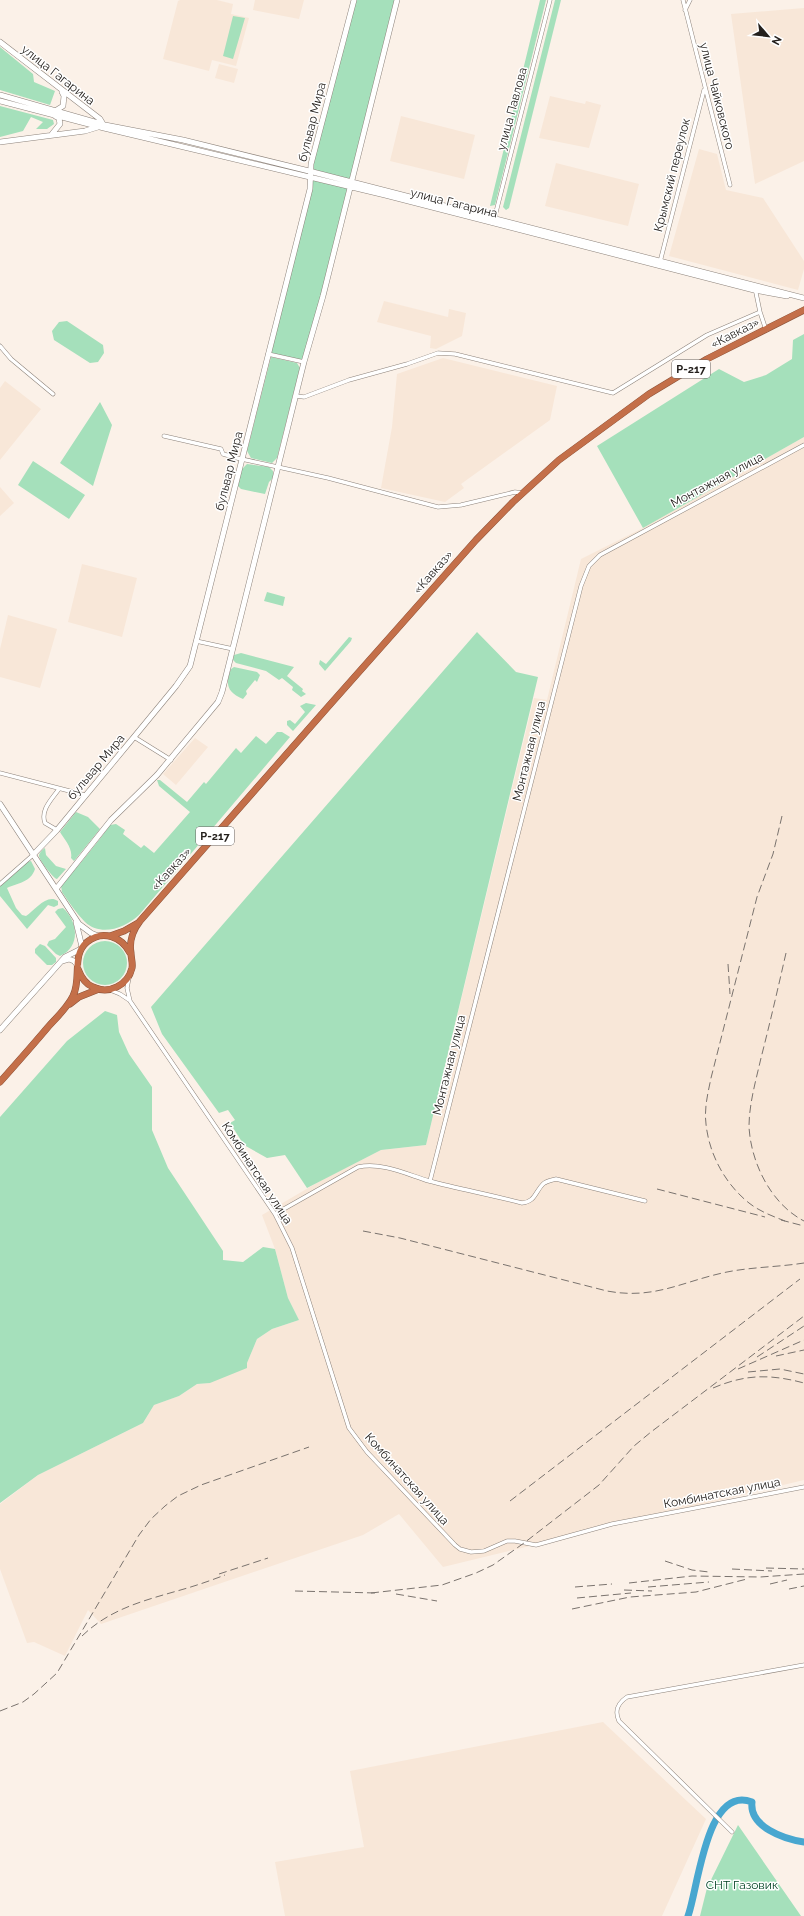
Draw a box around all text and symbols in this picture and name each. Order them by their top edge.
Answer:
north arrow [748,16,788,56]
text: N [769,34,784,47]
street label: улица Чайковского [697,41,737,151]
street label: улица Гагарина [19,42,97,108]
street label: улица Павлова [494,66,530,152]
street label: бульвар Мира [295,81,329,163]
street label: Крымский переулок [651,117,693,233]
street label: улица Гагарина [409,185,499,221]
street label: «Кавказ» [708,315,762,351]
road number: Р-217 [672,360,710,378]
street label: бульвар Мира [212,430,246,512]
street label: Монтажная улица [668,450,766,510]
street label: «Кавказ» [410,547,456,596]
street label: Монтажная улица [510,699,548,803]
street label: бульвар Мира [65,731,127,803]
road number: Р-217 [196,827,234,845]
street label: «Кавказ» [148,845,194,893]
street label: Монтажная улица [430,1013,468,1117]
street label: Комбинатская улица [219,1119,295,1227]
street label: Комбинатская улица [362,1430,452,1528]
street label: Комбинатская улица [662,1475,782,1511]
park label: СНТ Газовик [706,1878,778,1892]

